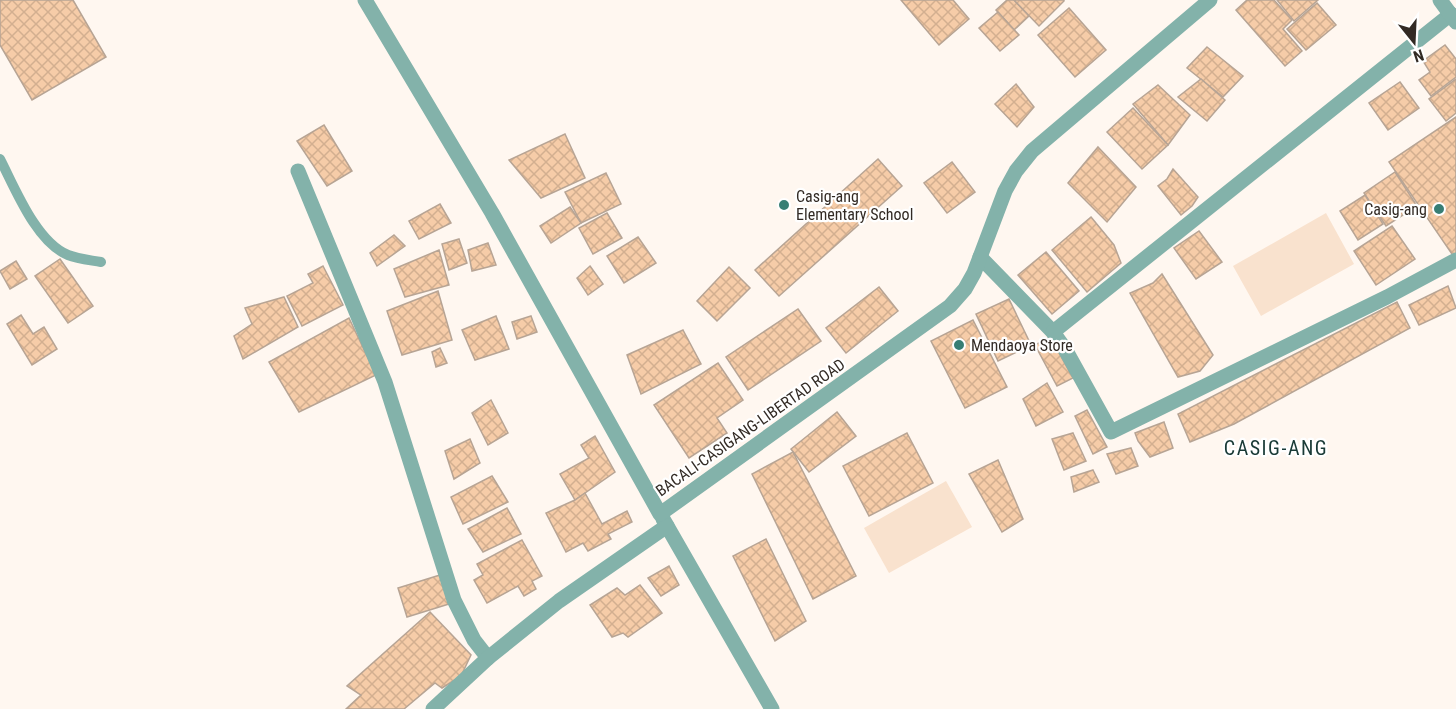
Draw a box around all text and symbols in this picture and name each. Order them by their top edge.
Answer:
north arrow [1384,12,1444,72]
text: N [1411,45,1426,66]
place label: Casig-ang Elementary School [796,187,913,224]
marker: Casig-ang Elementary School [777,198,791,212]
place label: Casig-ang [1364,200,1427,219]
marker: Casig-ang [1432,202,1446,216]
place label: Mendaoya Store [971,336,1073,355]
marker: Mendaoya Store [952,338,966,352]
street label: BACALI-CASIGANG-LIBERTAD ROAD [652,355,849,500]
district label: CASIG-ANG [1224,436,1328,460]

